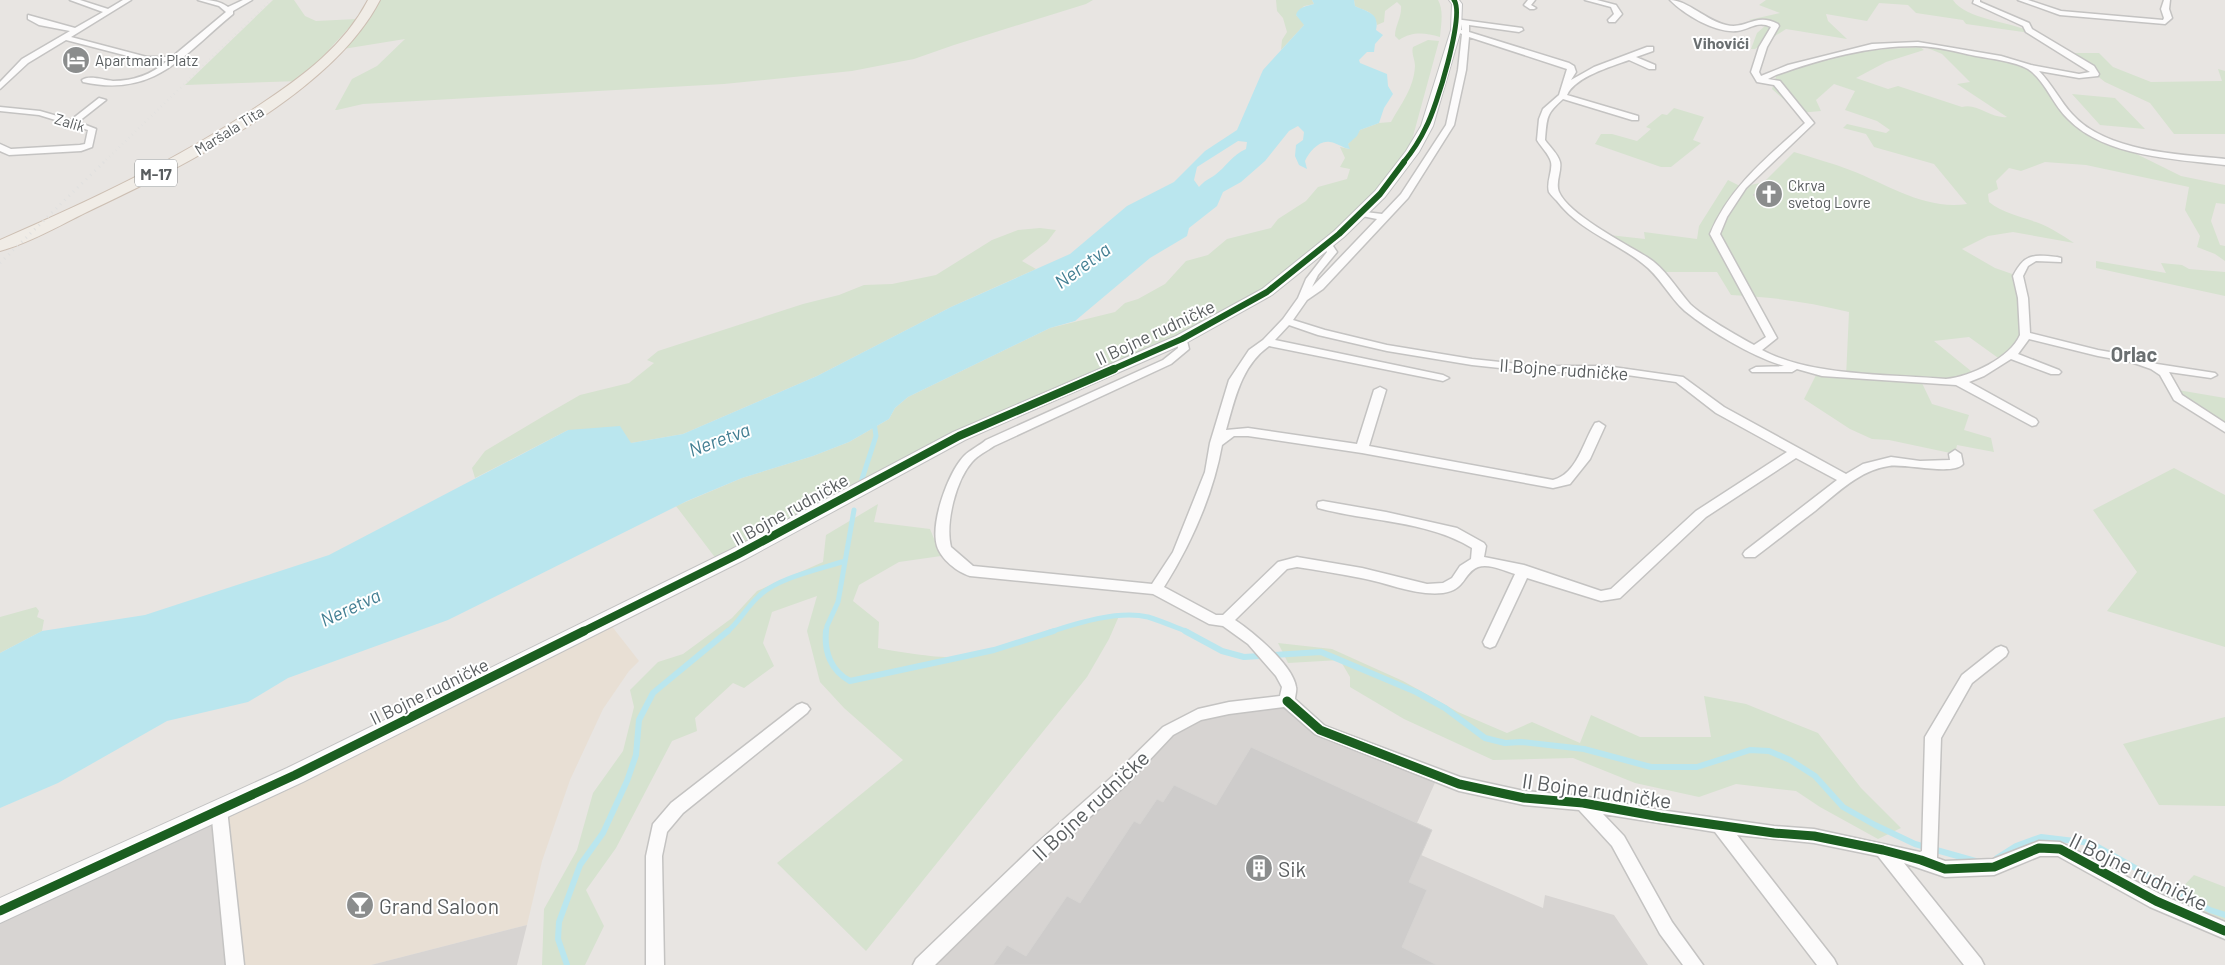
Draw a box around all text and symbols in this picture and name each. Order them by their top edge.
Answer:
district label: Vihovići [1693,33,1749,52]
hotel icon: Apartmani Platz [61,45,91,75]
place label: Apartmani Platz [95,51,199,69]
street label: Maršala Tita [191,102,267,158]
street label: Zalik [53,109,88,135]
road number: M-17 [135,160,177,187]
place label: Ckrva svetog Lovre [1788,176,1871,211]
church icon: Ckrva svetog Lovre [1754,179,1784,209]
water label: Neretva [1049,237,1115,293]
street label: II Bojne rudničke [1092,295,1218,369]
district label: Orlac [2111,342,2157,366]
street label: II Bojne rudničke [1499,354,1629,384]
water label: Neretva [685,417,753,461]
street label: II Bojne rudničke [728,468,852,550]
water label: Neretva [316,583,384,631]
street label: II Bojne rudničke [366,653,492,729]
street label: II Bojne rudničke [1026,744,1154,866]
street label: II Bojne rudničke [1521,767,1673,813]
street label: II Bojne rudničke [2066,827,2212,915]
building icon: Sik [1244,853,1274,883]
place label: Sik [1278,856,1306,881]
bar icon: Grand Saloon [345,890,375,920]
place label: Grand Saloon [379,893,499,918]

